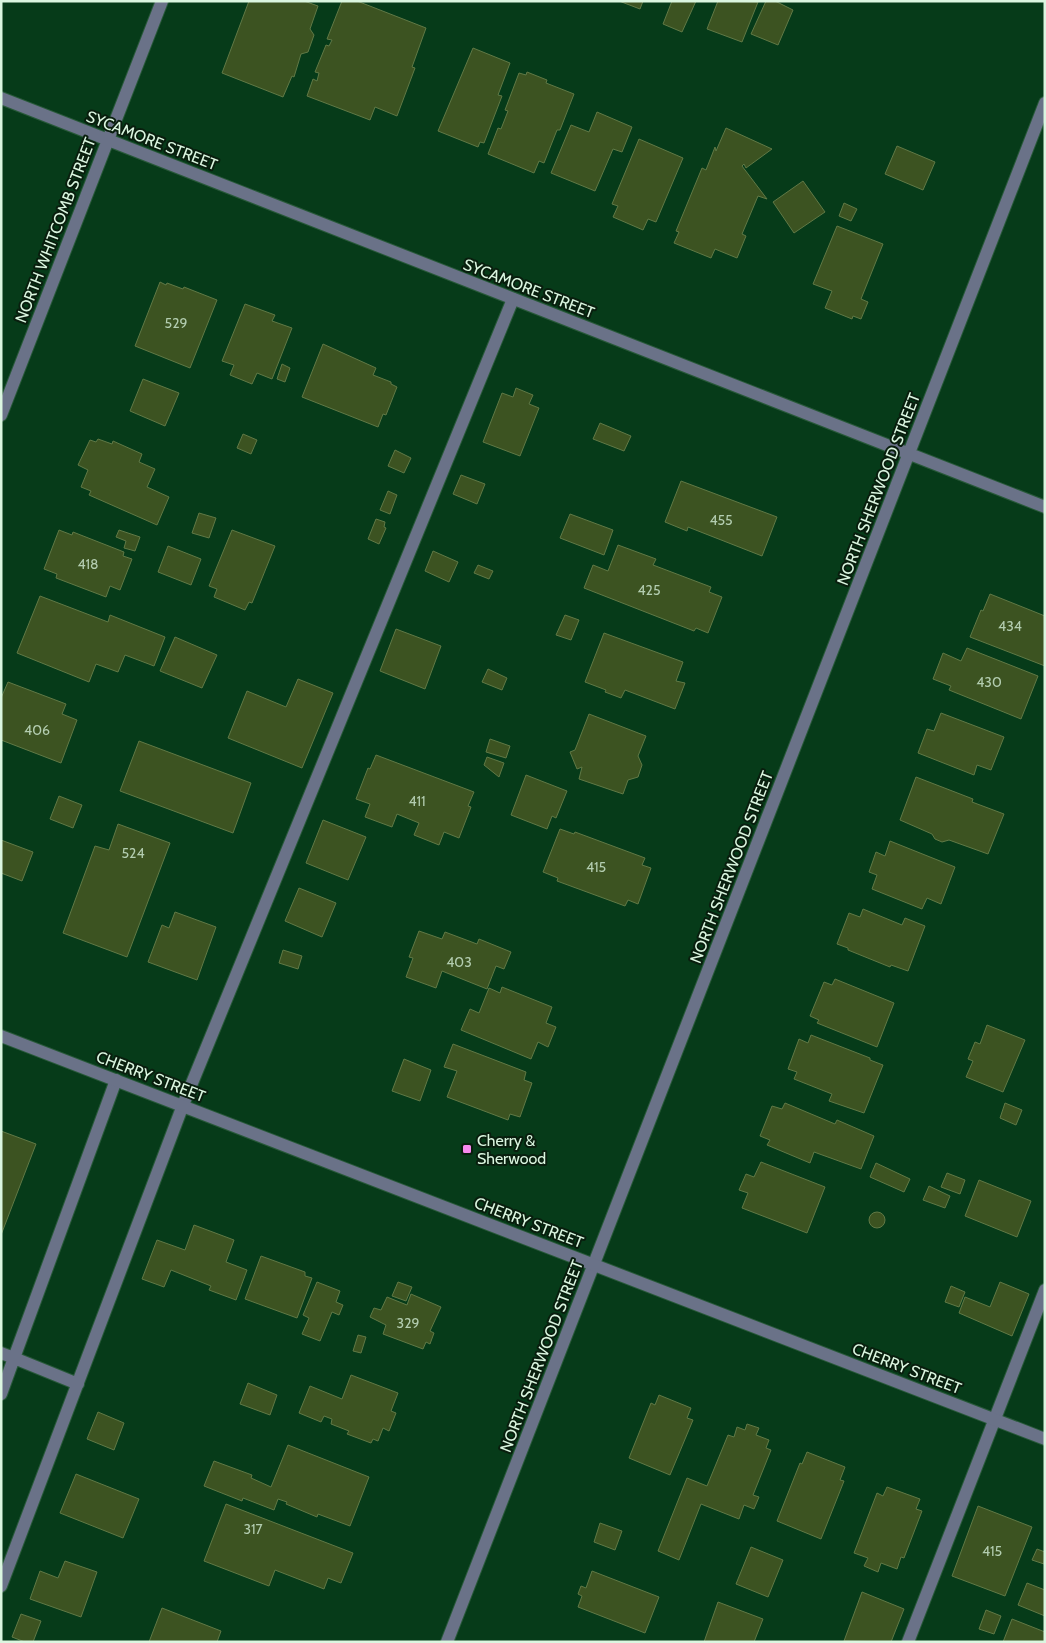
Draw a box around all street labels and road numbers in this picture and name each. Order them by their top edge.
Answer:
street label: SYCAMORE STREET [84,107,220,174]
street label: NORTH WHITCOMB STREET [11,134,100,325]
street label: SYCAMORE STREET [461,255,597,322]
street label: NORTH SHERWOOD STREET [833,390,924,588]
street label: NORTH SHERWOOD STREET [686,768,777,966]
street label: CHERRY STREET [93,1047,209,1106]
street label: CHERRY STREET [471,1193,587,1252]
street label: NORTH SHERWOOD STREET [496,1257,587,1455]
street label: CHERRY STREET [849,1339,965,1398]

